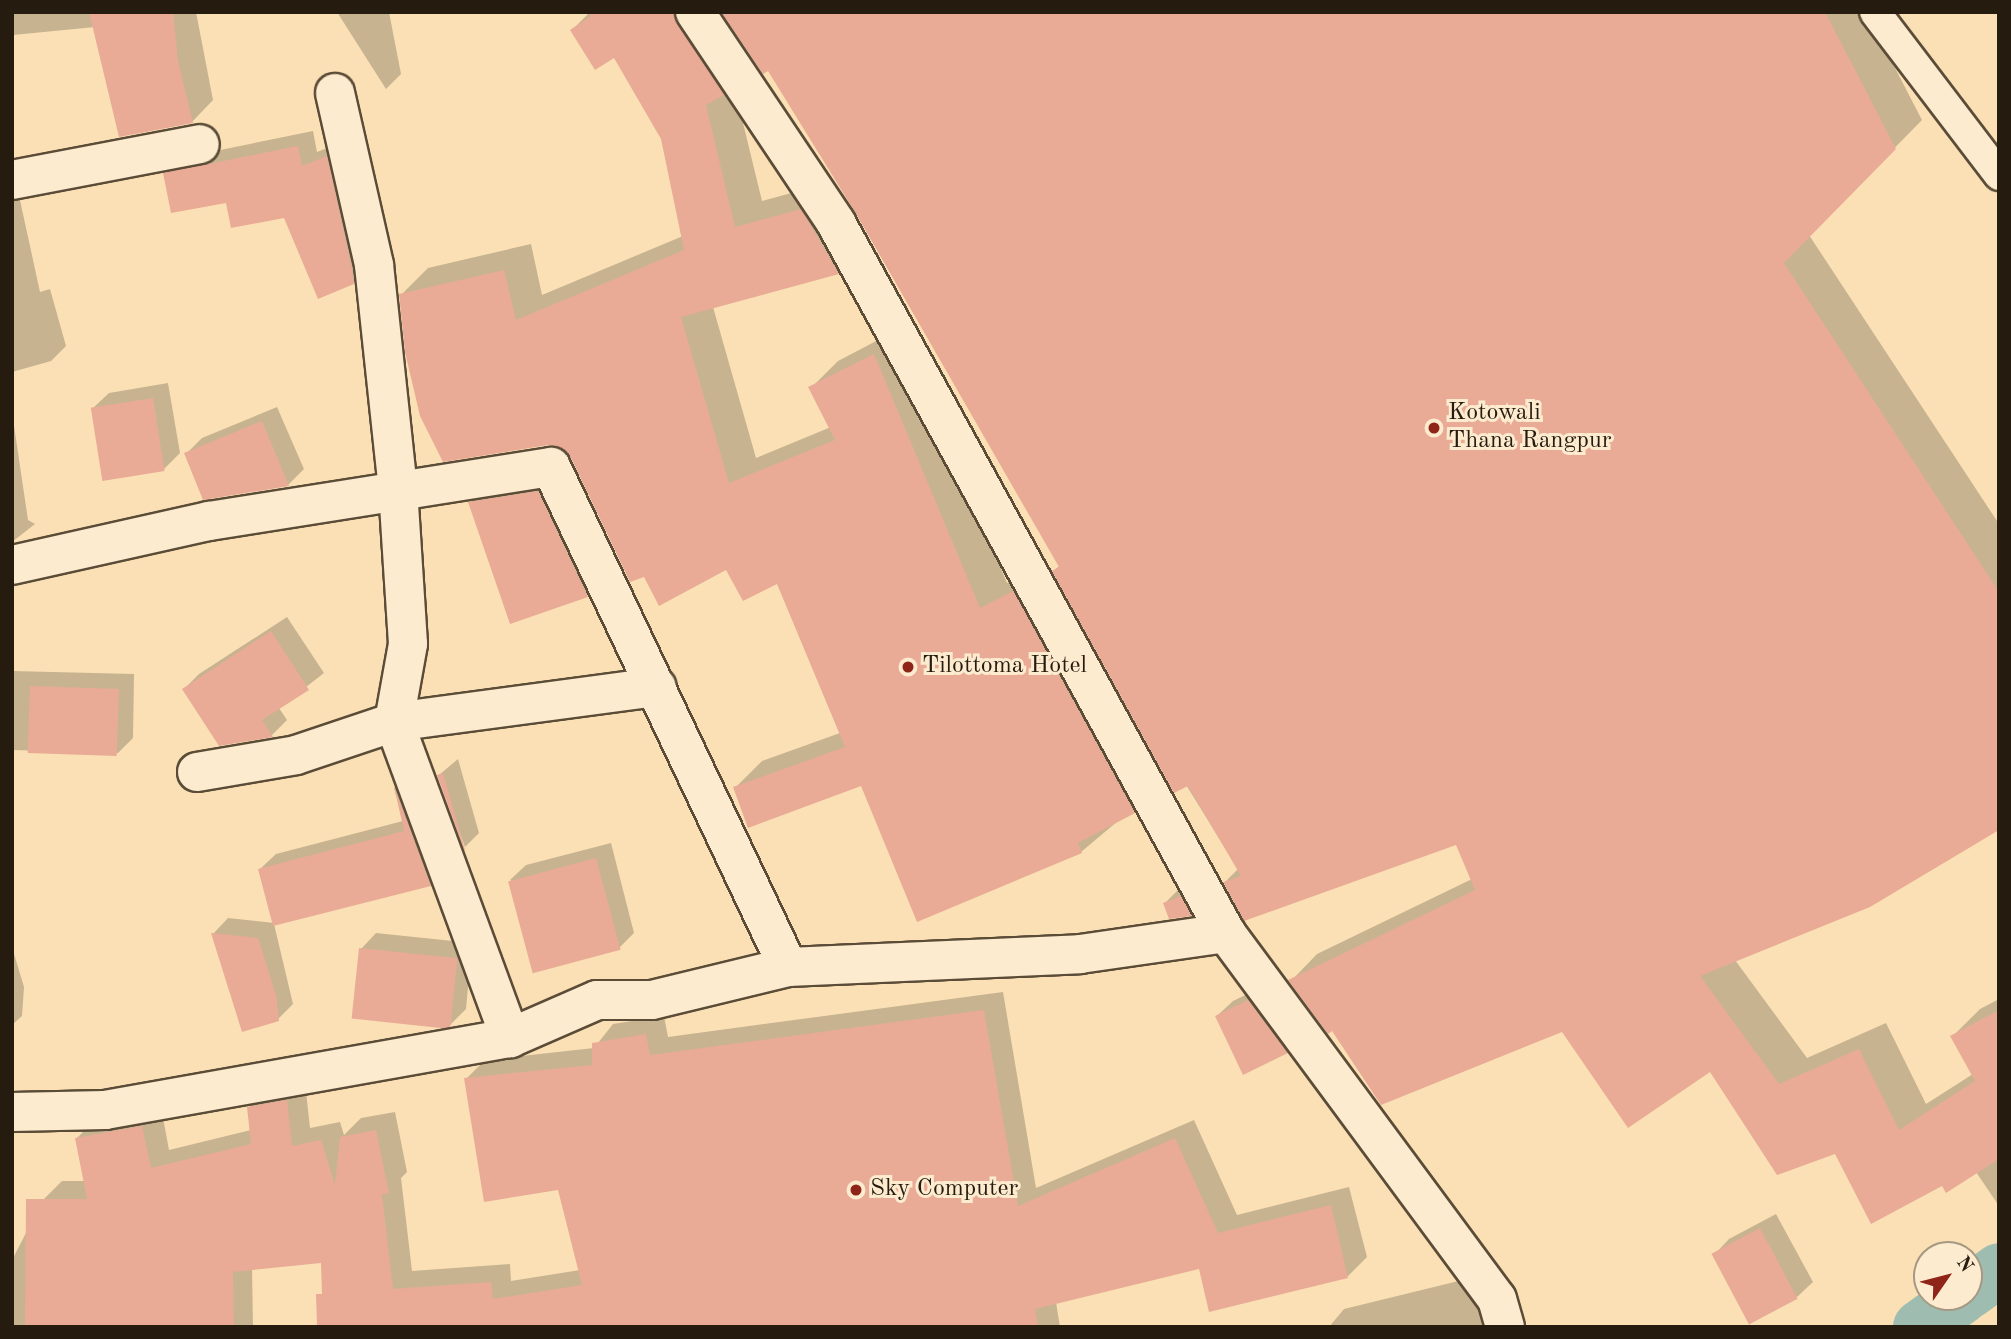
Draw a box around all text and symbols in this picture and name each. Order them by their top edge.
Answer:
place label: Kotowali Thana Rangpur [1448,400,1612,456]
marker: Kotowali Thana Rangpur [1426,420,1442,436]
place label: Tilottoma Hotel [922,653,1087,681]
marker: Tilottoma Hotel [900,659,916,675]
place label: Sky Computer [870,1176,1018,1204]
marker: Sky Computer [848,1182,864,1198]
north arrow [1913,1241,1983,1311]
text: N [1952,1253,1976,1276]

